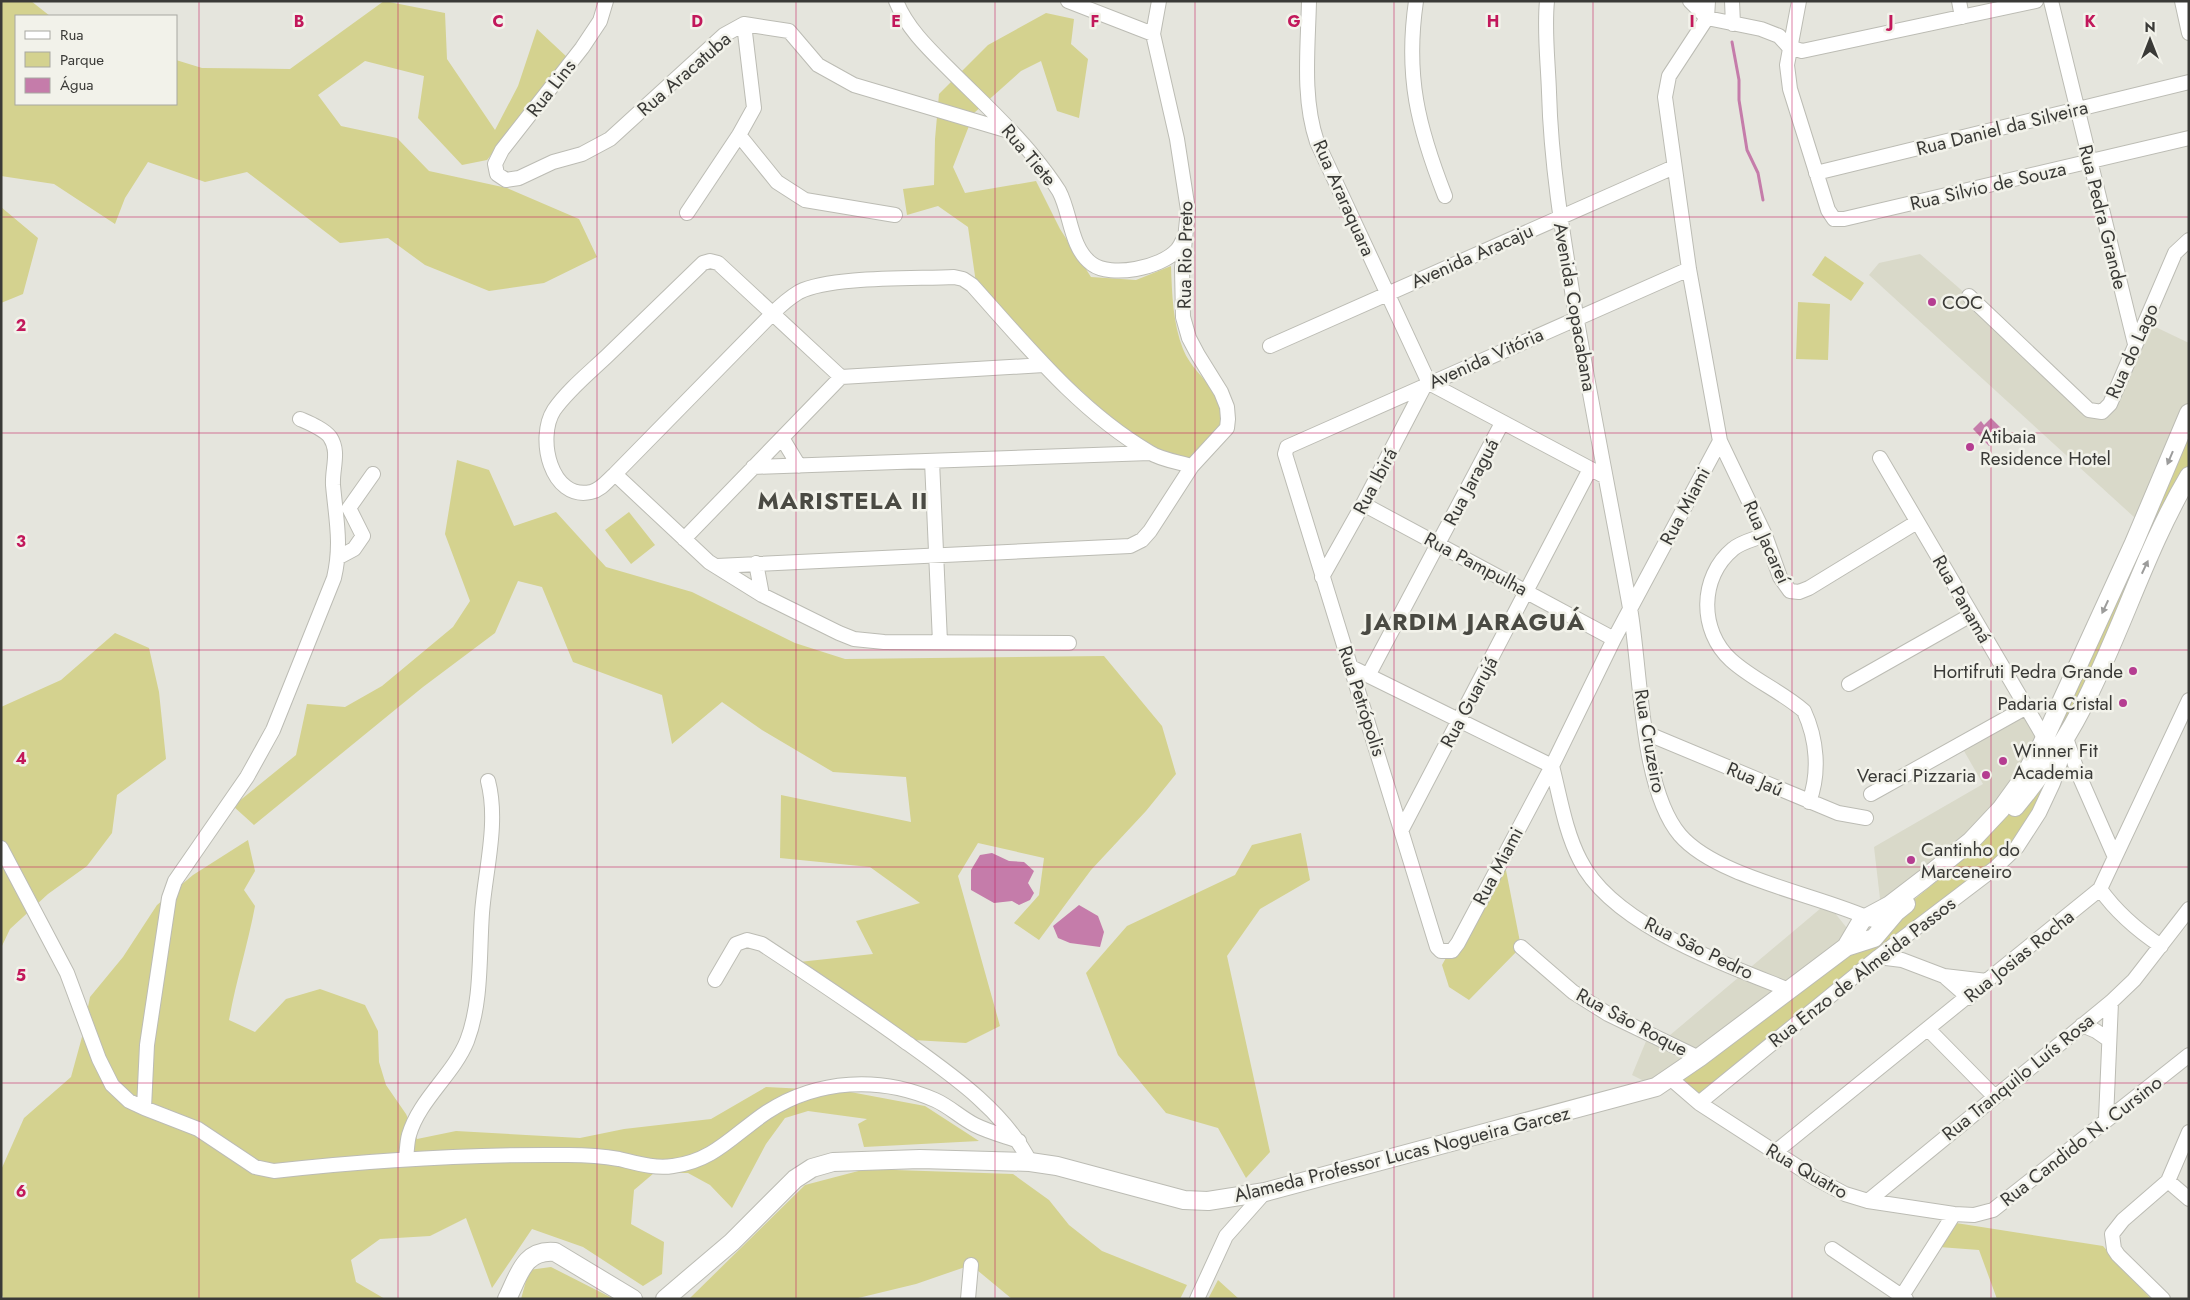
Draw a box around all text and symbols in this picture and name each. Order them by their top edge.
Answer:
text: B [294,10,304,33]
text: C [492,10,504,33]
text: D [691,10,703,33]
text: E [891,10,901,33]
text: F [1091,10,1099,33]
text: G [1287,10,1301,33]
text: H [1487,10,1499,33]
text: I [1689,10,1695,33]
text: J [1885,10,1894,33]
text: K [2084,10,2096,33]
legend [15,15,178,105]
north arrow [2125,15,2175,65]
text: N [2144,17,2156,37]
text: Rua [60,24,84,46]
street label: Rua Aracatuba [631,26,737,122]
text: Parque [60,49,104,71]
street label: Rua Lins [520,53,582,123]
text: Água [60,74,94,96]
street label: Rua Daniel da Silveira [1913,94,2091,162]
street label: Rua Tiete [995,118,1063,192]
street label: Rua Araraquara [1306,135,1382,261]
street label: Rua Pedra Grande [2072,142,2134,292]
street label: Rua Silvio de Souza [1907,155,2069,217]
street label: Rua Rio Preto [1171,201,1199,309]
street label: Avenida Aracaju [1407,217,1537,295]
street label: Avenida Copacabana [1547,221,1603,393]
place label: COC [1942,289,1983,316]
marker: COC [1926,296,1938,308]
street label: Rua do Lago [2099,299,2165,403]
text: 2 [16,314,26,337]
street label: Avenida Vitória [1424,321,1548,395]
place label: Atibaia Residence Hotel [1980,423,2111,472]
street label: Rua Jaraguá [1437,434,1505,530]
marker: Atibaia Residence Hotel [1964,441,1976,453]
street label: Rua Ibirá [1346,443,1404,519]
one-way arrow [2165,451,2173,465]
street label: Rua Miami [1653,462,1717,550]
district label: MARISTELA II [758,483,928,518]
street label: Rua Jacareí [1737,496,1798,589]
street label: Rua Pampulha [1420,525,1532,603]
text: 3 [16,530,26,553]
street label: Rua Panamá [1926,550,1998,648]
one-way arrow [2141,559,2150,574]
one-way arrow [2100,600,2108,614]
district label: JARDIM JARAGUÁ [1361,604,1585,639]
street label: Rua Petrópolis [1331,642,1393,760]
street label: Rua Guarujá [1434,652,1504,752]
place label: Hortifruti Pedra Grande [1933,658,2123,685]
marker: Hortifruti Pedra Grande [2127,665,2139,677]
street label: Rua Cruzeiro [1628,687,1672,795]
place label: Padaria Cristal [1998,690,2113,717]
marker: Padaria Cristal [2117,697,2129,709]
place label: Winner Fit Academia [2013,737,2098,786]
text: 4 [15,747,27,770]
street label: Rua Jaú [1723,755,1787,803]
marker: Winner Fit Academia [1997,755,2009,767]
place label: Veraci Pizzaria [1857,762,1976,789]
marker: Veraci Pizzaria [1980,769,1992,781]
street label: Rua Miami [1466,822,1530,910]
place label: Cantinho do Marceneiro [1921,836,2020,885]
marker: Cantinho do Marceneiro [1905,854,1917,866]
street label: Rua Enzo de Almeida Passos [1763,890,1962,1054]
street label: Rua Josias Rocha [1958,903,2080,1009]
street label: Rua São Pedro [1640,910,1758,986]
text: 5 [16,964,26,987]
street label: Rua São Roque [1571,981,1693,1063]
street label: Rua Tranquilo Luís Rosa [1936,1007,2100,1147]
street label: Rua Candido N. Cursino [1994,1069,2168,1213]
street label: Alameda Professor Lucas Nogueira Garcez [1231,1099,1573,1209]
street label: Rua Quatro [1761,1137,1853,1205]
text: 6 [16,1180,26,1203]

